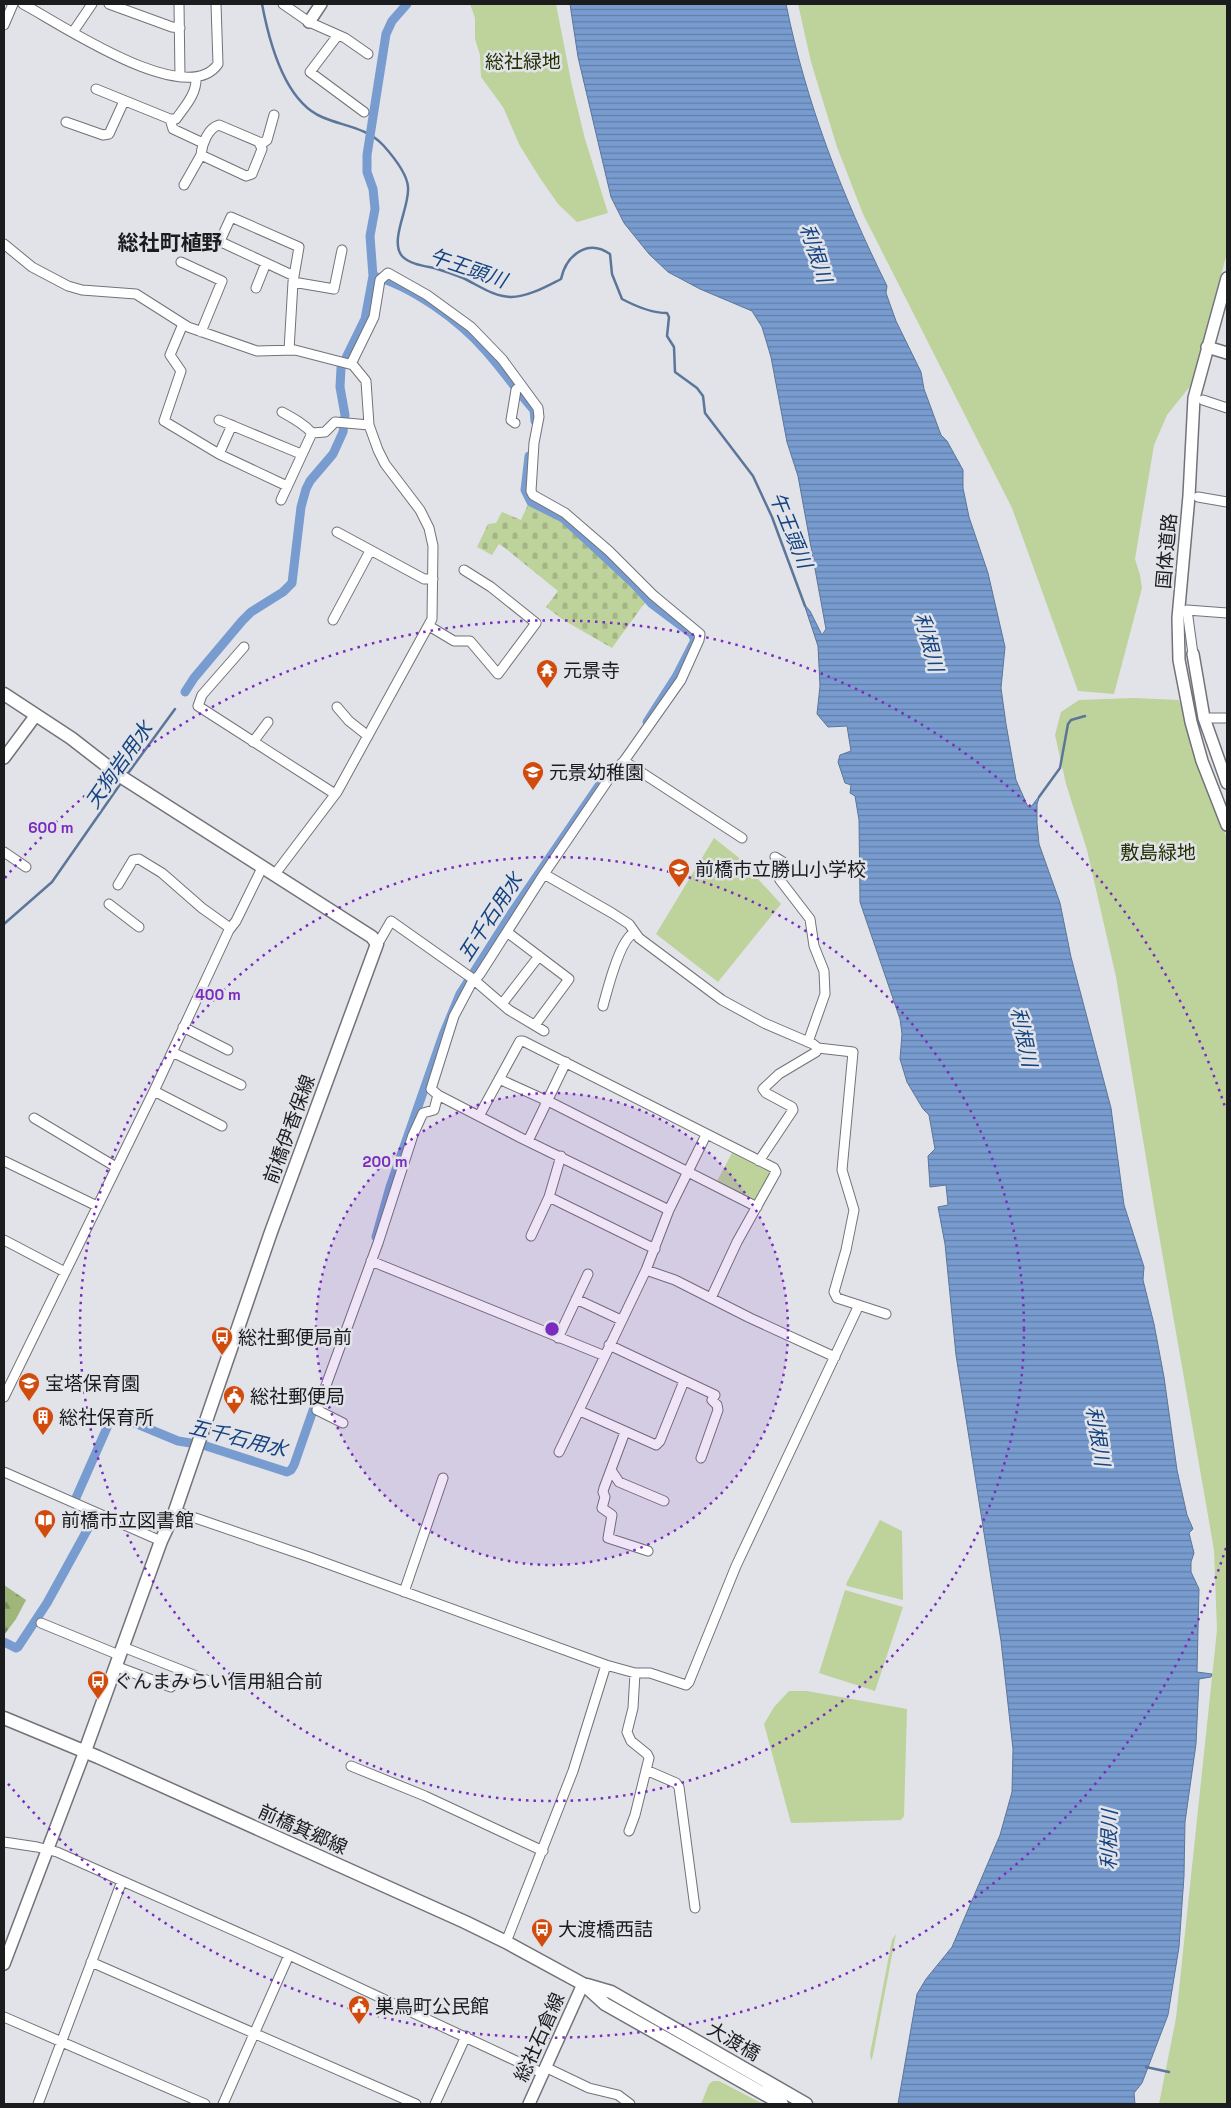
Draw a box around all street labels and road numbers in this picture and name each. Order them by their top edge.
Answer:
street label: 国体道路 [1151,512,1182,590]
street label: 前橋伊香保線 [258,1071,321,1187]
street label: 前橋箕郷線 [254,1799,351,1860]
street label: 総社石倉線 [509,1989,570,2086]
street label: 大渡橋 [703,2016,765,2067]

